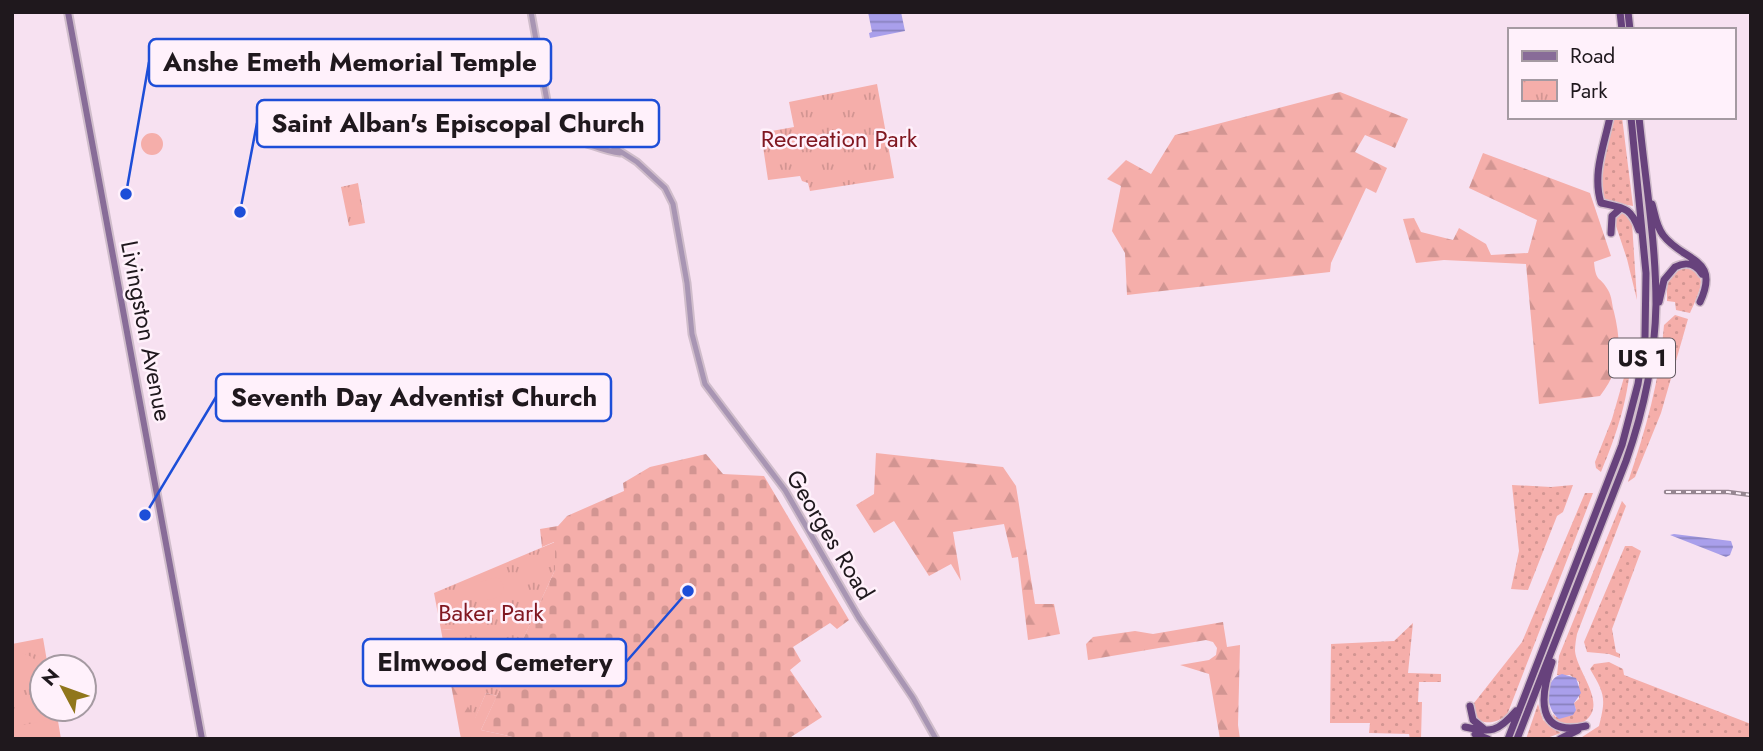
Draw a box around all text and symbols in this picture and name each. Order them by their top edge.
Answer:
legend [1508,28,1735,119]
callout: Anshe Emeth Memorial Temple [149,39,551,86]
text: Road [1570,41,1615,71]
text: Anshe Emeth Memorial Temple [162,43,537,81]
text: Park [1570,76,1608,106]
callout: Saint Alban's Episcopal Church [257,100,659,147]
text: Saint Alban's Episcopal Church [271,104,645,142]
park label: Recreation Park [761,121,918,156]
street label: Livingston Avenue [112,238,181,424]
road number: US 1 [1609,338,1675,378]
callout: Seventh Day Adventist Church [216,374,611,421]
text: Seventh Day Adventist Church [231,378,597,416]
street label: Georges Road [778,463,883,607]
park label: Baker Park [438,595,544,630]
callout: Elmwood Cemetery [363,639,626,686]
text: Elmwood Cemetery [377,643,613,681]
north arrow [28,653,98,723]
text: N [35,663,66,692]

